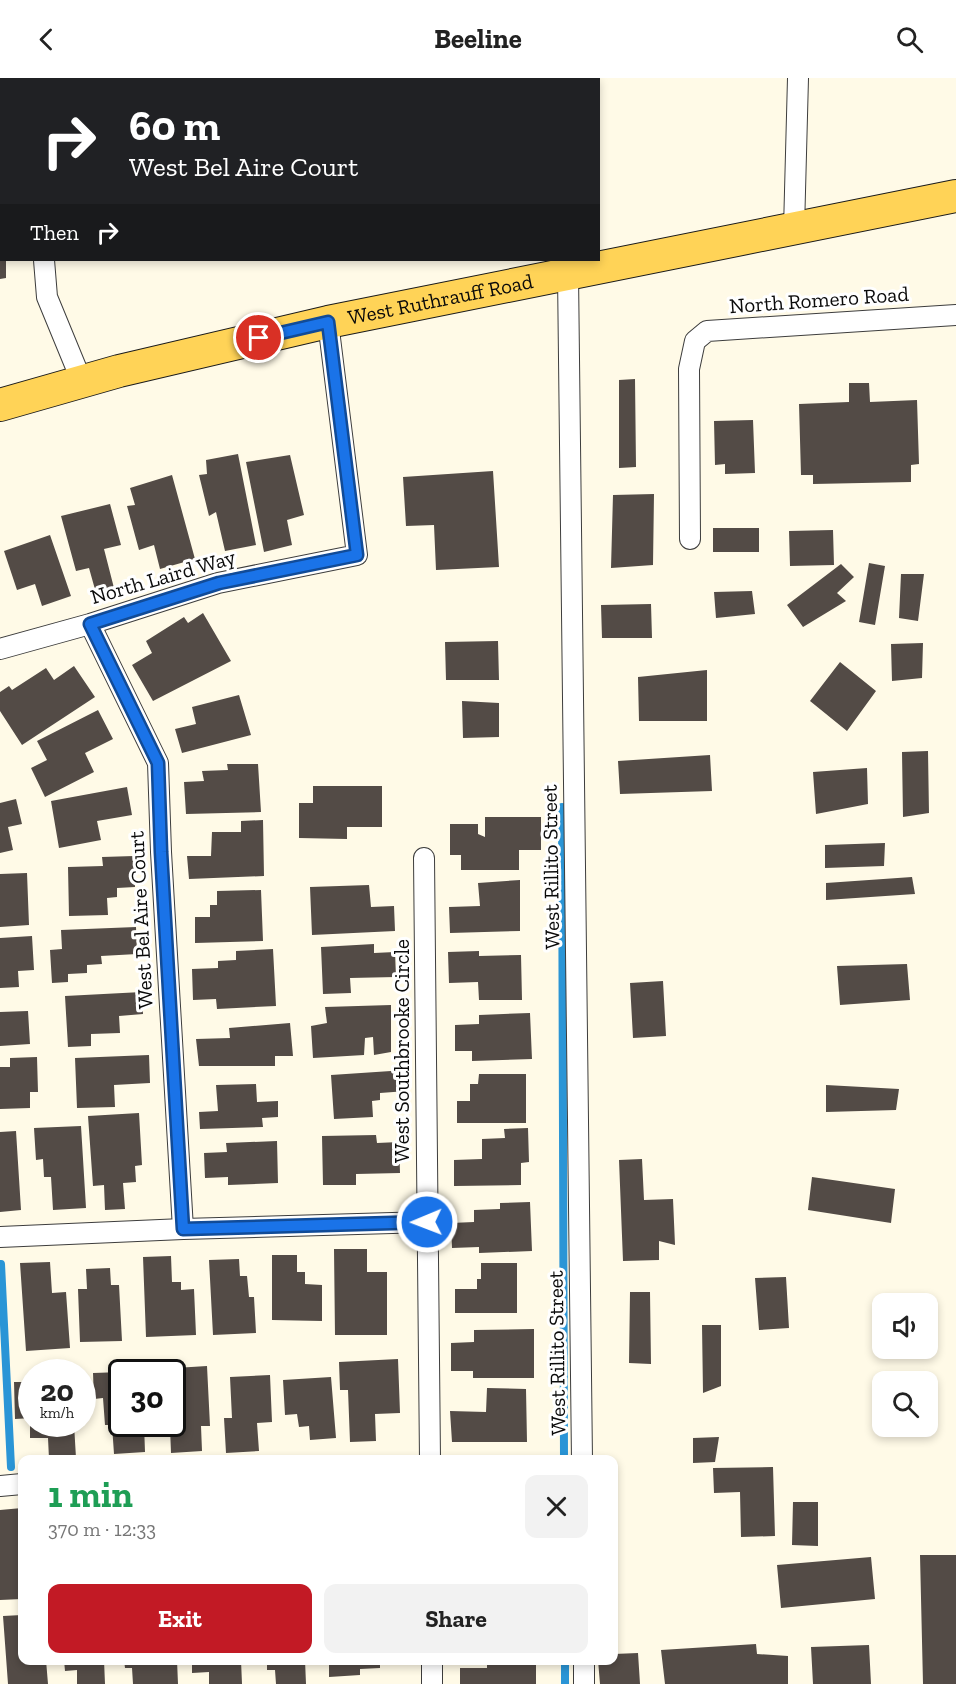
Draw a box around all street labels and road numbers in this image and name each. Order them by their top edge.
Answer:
street label: West Ruthrauff Road [345,268,535,330]
street label: North Romero Road [728,281,910,318]
street label: North Laird Way [87,544,239,609]
street label: West Rillito Street [537,784,564,950]
street label: West Bel Aire Court [123,830,158,1010]
street label: West Southbrooke Circle [389,939,414,1163]
street label: West Rillito Street [543,1270,570,1436]

